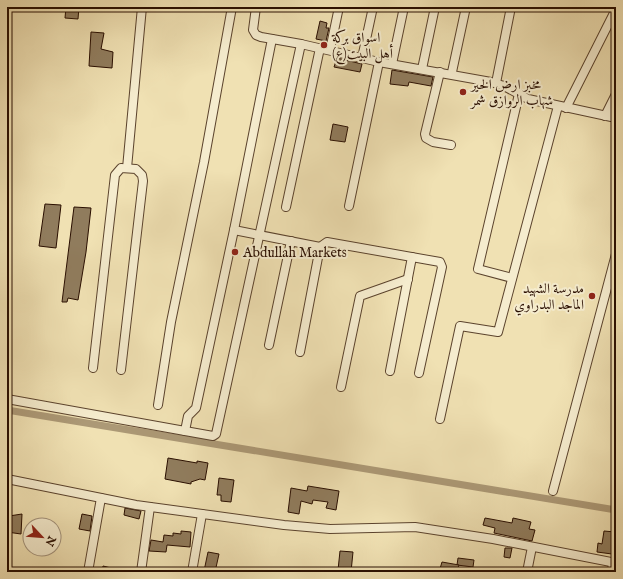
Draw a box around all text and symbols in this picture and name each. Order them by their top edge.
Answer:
place label: اسواق بركة أهل البيت(ع) [331,29,394,65]
marker: اسواق بركة أهل البيت(ع) [319,40,329,50]
place label: مخبز ارض الخير شهاب الروازق شمر [469,76,553,110]
marker: مخبز ارض الخير شهاب الروازق شمر [458,87,468,97]
place label: Abdullah Markets [242,244,347,262]
marker: Abdullah Markets [230,247,240,257]
place label: مدرسة الشهيد الماجد البدراوي [514,280,584,316]
marker: مدرسة الشهيد الماجد البدراوي [587,291,597,301]
north arrow [22,517,62,557]
text: N [42,533,59,549]

